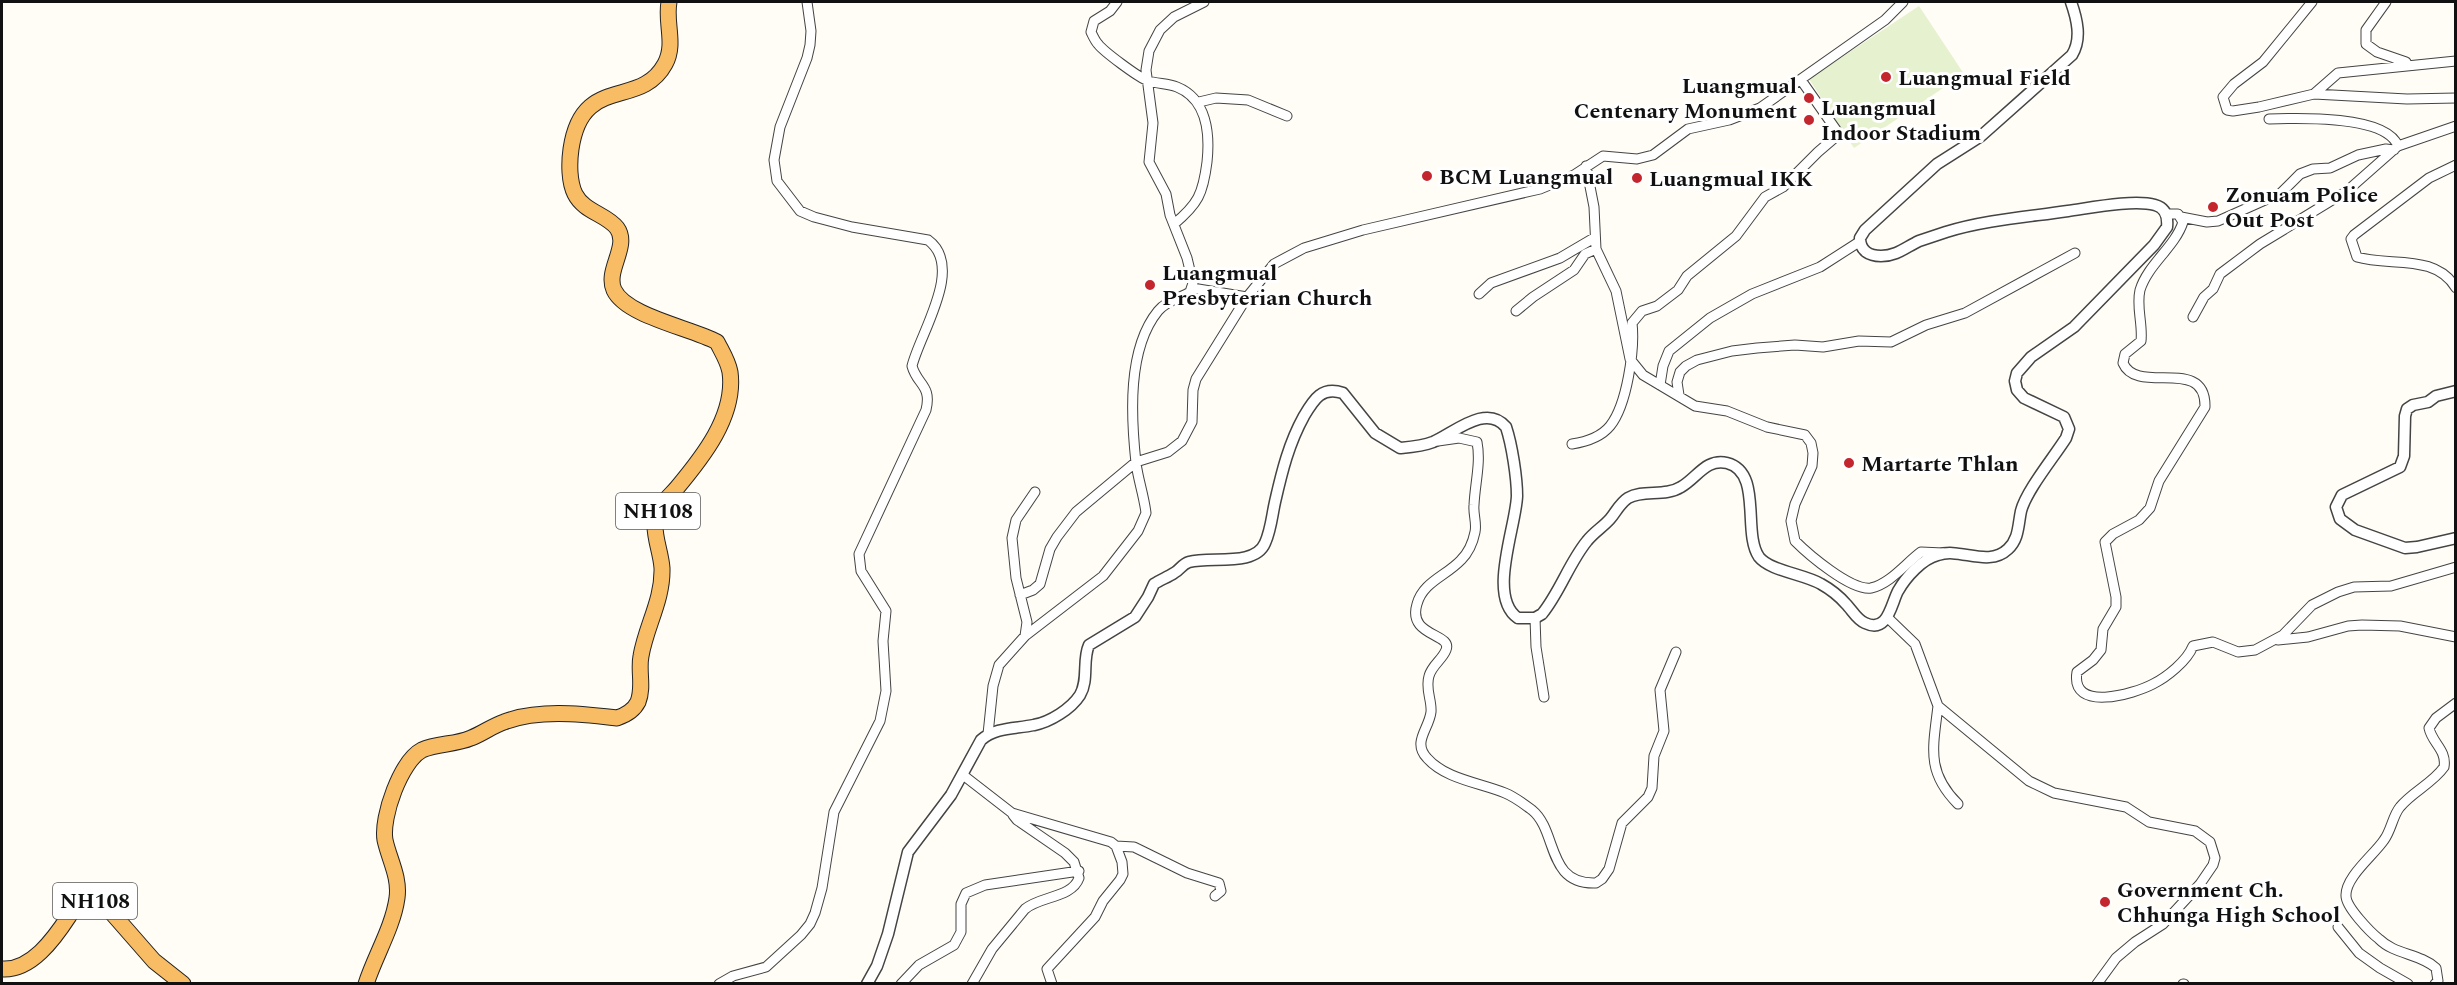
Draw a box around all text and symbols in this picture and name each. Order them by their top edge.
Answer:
place label: Luangmual Field [1898,62,2071,95]
place label: Luangmual Centenary Monument [1574,70,1797,128]
marker: Luangmual Field [1879,70,1893,84]
marker: Luangmual Centenary Monument [1802,91,1816,105]
place label: Luangmual Indoor Stadium [1821,92,1981,150]
marker: Luangmual Indoor Stadium [1802,113,1816,127]
place label: BCM Luangmual [1439,161,1613,194]
place label: Luangmual IKK [1649,163,1813,196]
marker: BCM Luangmual [1420,169,1434,183]
marker: Luangmual IKK [1630,171,1644,185]
place label: Zonuam Police Out Post [2225,179,2378,237]
marker: Zonuam Police Out Post [2206,200,2220,214]
place label: Luangmual Presbyterian Church [1162,257,1373,315]
marker: Luangmual Presbyterian Church [1143,278,1157,292]
place label: Martarte Thlan [1861,448,2019,481]
marker: Martarte Thlan [1842,456,1856,470]
road number: NH108 [616,493,700,529]
place label: Government Ch. Chhunga High School [2117,874,2340,932]
road number: NH108 [53,883,137,919]
marker: Government Ch. Chhunga High School [2098,895,2112,909]

